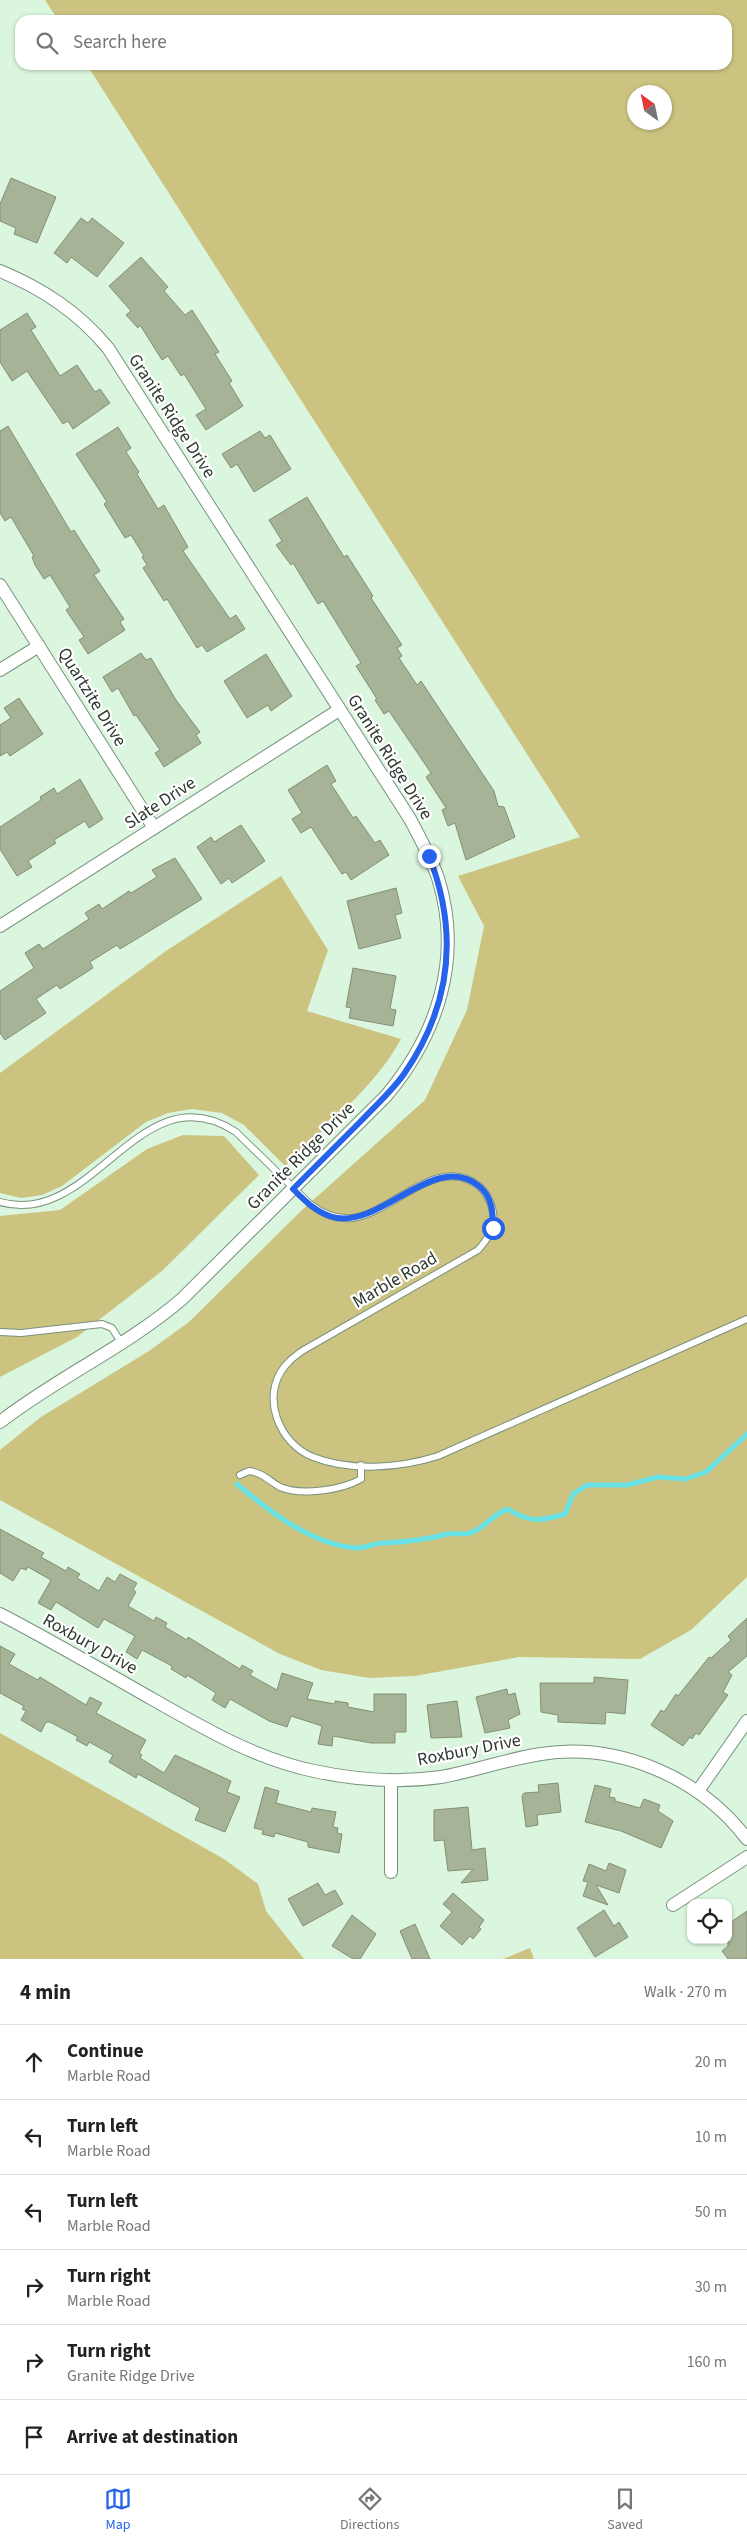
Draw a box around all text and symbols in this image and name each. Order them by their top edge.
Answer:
search box [15,15,732,70]
icon: search [33,29,61,57]
text: Search here [73,29,167,56]
north arrow [627,85,672,130]
street label: Granite Ridge Drive [122,349,222,483]
street label: Quartzite Drive [52,643,132,751]
street label: Granite Ridge Drive [341,689,439,825]
street label: Slate Drive [119,771,201,835]
route end [418,845,441,868]
street label: Granite Ridge Drive [241,1096,361,1216]
route start [482,1217,505,1240]
street label: Marble Road [348,1246,442,1314]
street label: Roxbury Drive [38,1608,142,1680]
street label: Roxbury Drive [415,1728,523,1772]
map controls [687,1899,732,1944]
button: locate [687,1899,732,1944]
text: 4 min [20,1977,71,2007]
text: Walk · 270 m [644,1981,727,2003]
text: Continue [67,2038,144,2065]
icon: ahead [20,2048,48,2076]
text: 20 m [695,2051,727,2073]
text: Marble Road [67,2065,151,2087]
text: Turn left [67,2113,138,2140]
icon: left [20,2123,48,2151]
text: 10 m [695,2126,727,2148]
text: Marble Road [67,2140,151,2162]
text: Turn left [67,2188,138,2215]
icon: left [20,2198,48,2226]
text: 50 m [695,2201,727,2223]
text: Marble Road [67,2215,151,2237]
text: Turn right [67,2263,151,2290]
icon: right [20,2273,48,2301]
text: 30 m [695,2276,727,2298]
text: Marble Road [67,2290,151,2312]
text: Turn right [67,2338,151,2365]
icon: right [20,2348,48,2376]
text: 160 m [687,2351,727,2373]
text: Granite Ridge Drive [67,2365,195,2387]
icon: arrive [20,2423,48,2451]
text: Arrive at destination [67,2424,238,2451]
tab: Map [104,2485,132,2535]
tab: Directions [340,2485,399,2535]
tab: Saved [607,2485,643,2535]

